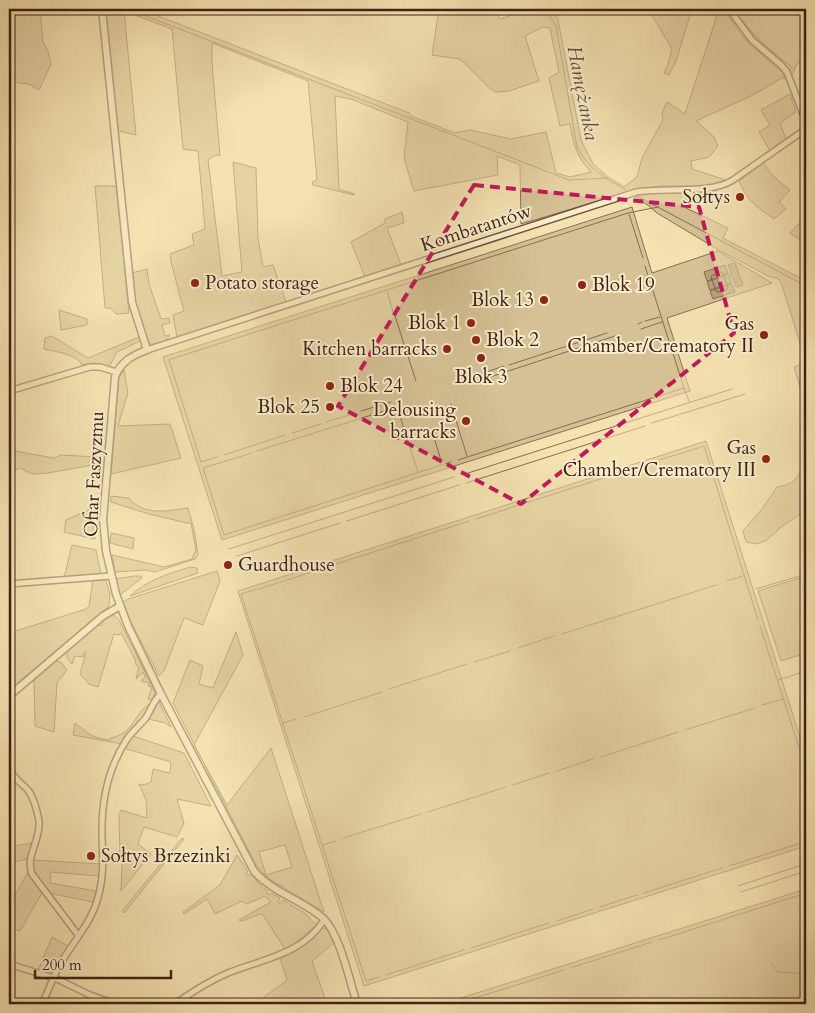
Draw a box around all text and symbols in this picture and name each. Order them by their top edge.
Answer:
water label: Hamężanka [561,43,605,143]
place label: Sołtys [683,184,730,210]
marker: Sołtys [734,191,746,203]
street label: Kombatantów [417,198,535,258]
place label: Potato storage [205,270,319,296]
place label: Blok 19 [592,272,655,298]
marker: Potato storage [189,277,201,289]
marker: Blok 19 [576,279,588,291]
place label: Blok 13 [471,287,534,313]
marker: Blok 13 [538,294,550,306]
place label: Blok 1 [408,310,461,336]
place label: Gas Chamber/Crematory II [567,311,754,359]
marker: Blok 1 [465,317,477,329]
place label: Blok 2 [486,327,539,353]
marker: Gas Chamber/Crematory II [758,329,770,341]
marker: Blok 2 [470,334,482,346]
place label: Kitchen barracks [302,336,437,362]
marker: Kitchen barracks [441,343,453,355]
marker: Blok 3 [475,352,487,364]
place label: Blok 3 [454,364,508,390]
place label: Blok 24 [340,373,403,399]
marker: Blok 24 [324,380,336,392]
place label: Blok 25 [257,394,320,420]
place label: Delousing barracks [373,397,456,445]
marker: Blok 25 [324,401,336,413]
street label: Ofiar Faszyzmu [78,410,110,538]
marker: Delousing barracks [460,415,472,427]
place label: Gas Chamber/Crematory III [563,435,756,483]
marker: Gas Chamber/Crematory III [760,453,772,465]
place label: Guardhouse [238,552,335,578]
marker: Guardhouse [222,559,234,571]
place label: Sołtys Brzezinki [101,843,231,869]
marker: Sołtys Brzezinki [85,850,97,862]
scale bar [35,948,171,980]
text: 200 m [42,955,82,975]

